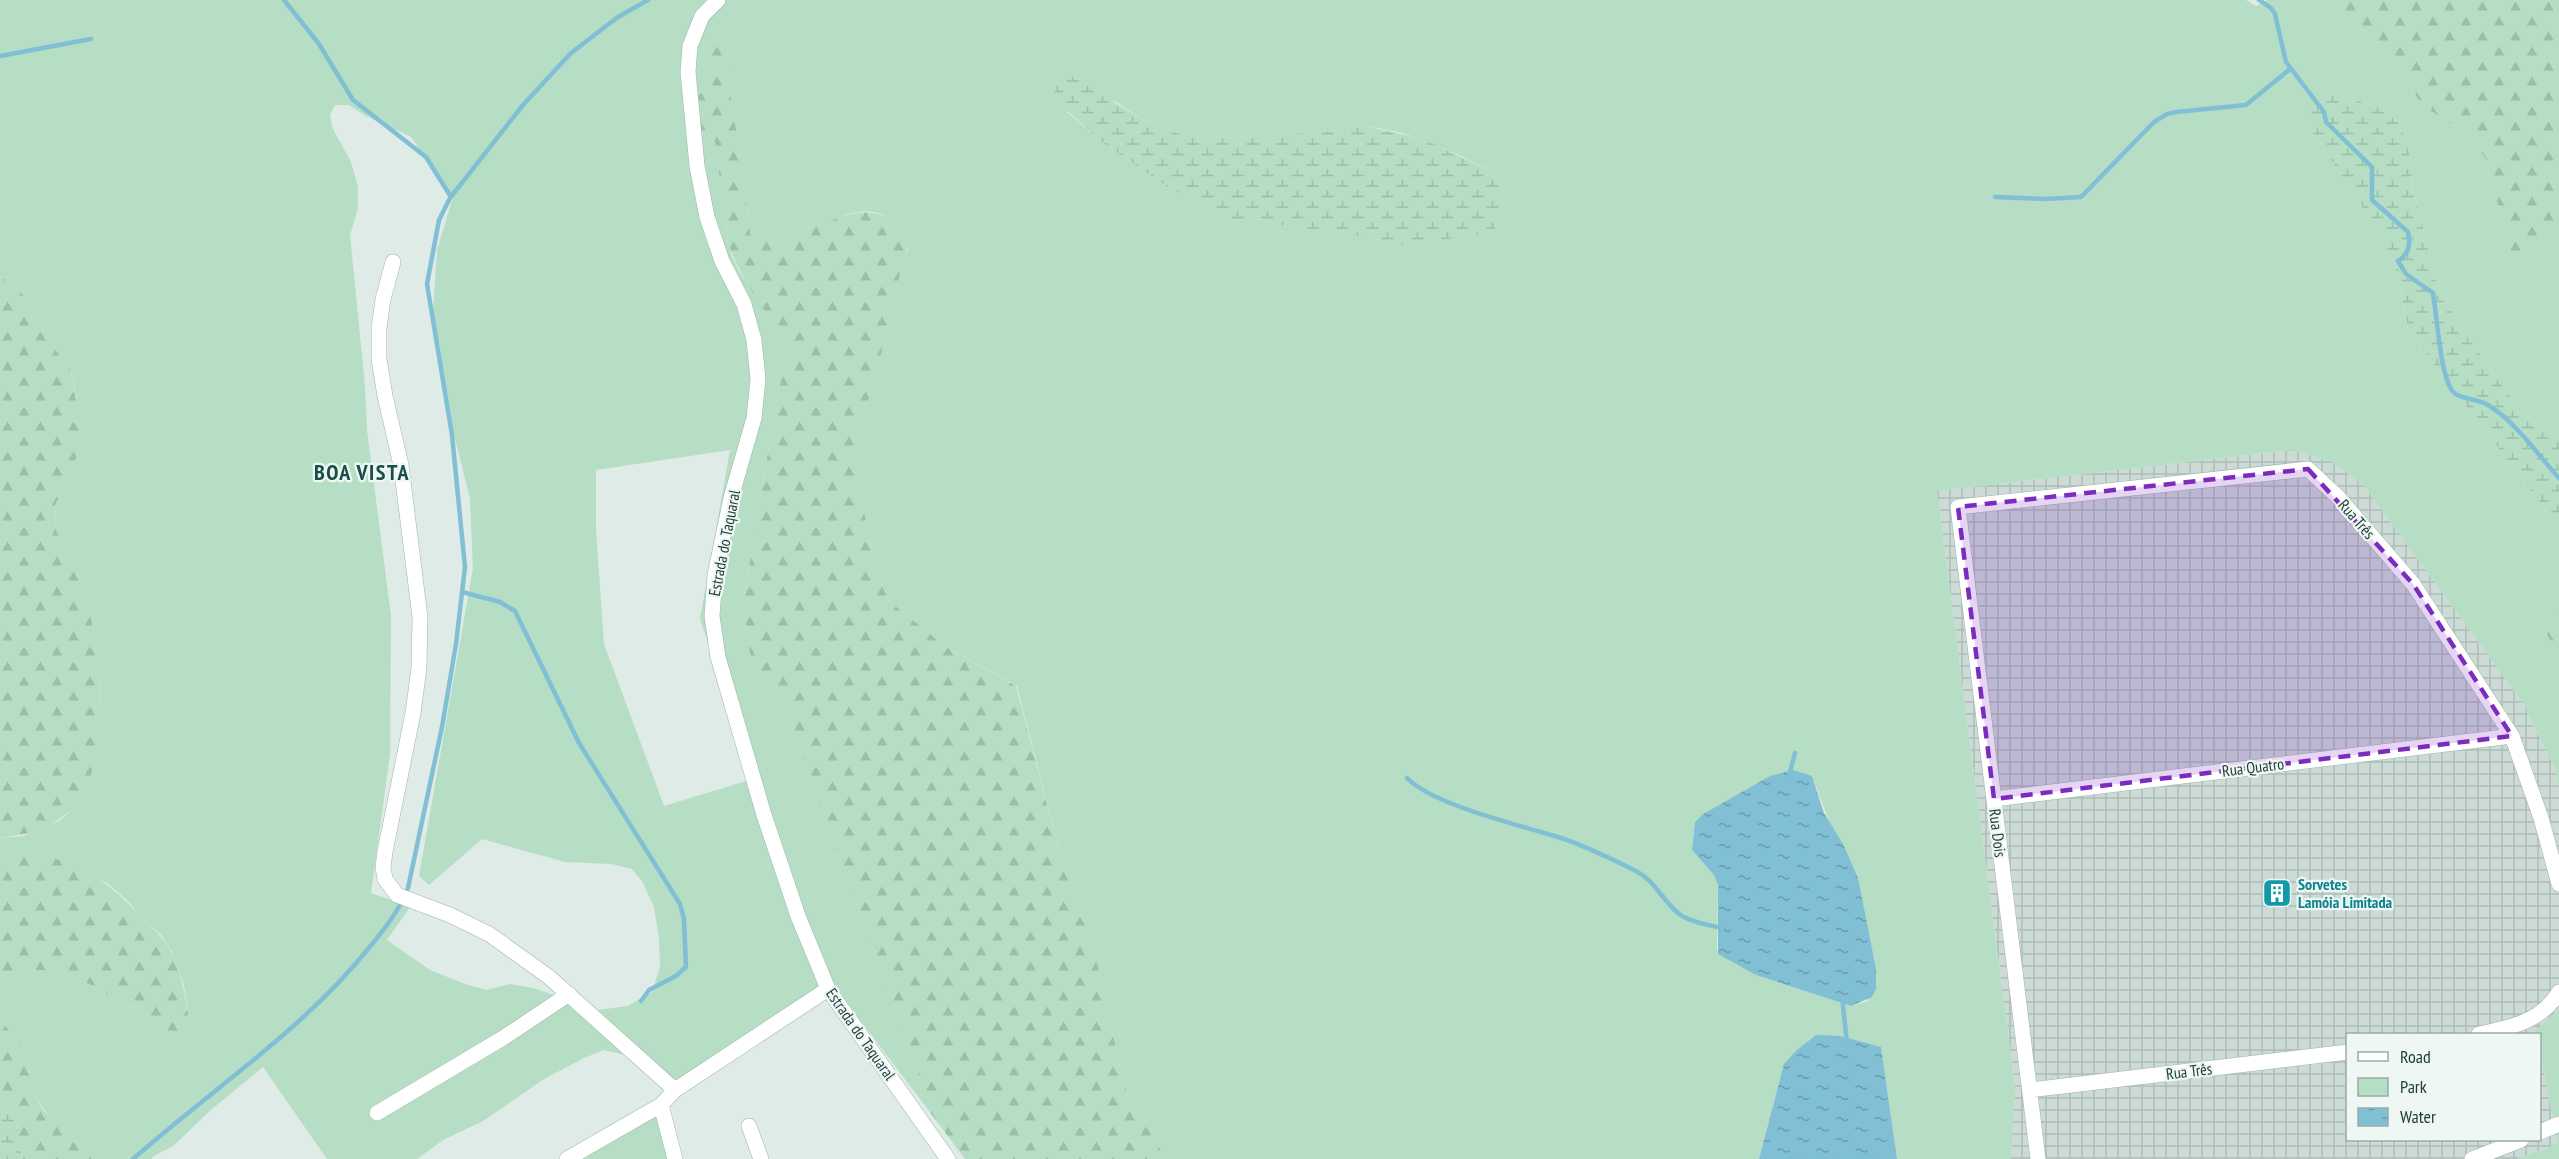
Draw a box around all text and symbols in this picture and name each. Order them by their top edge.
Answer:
district label: BOA VISTA [314,458,410,486]
street label: Estrada do Taquaral [704,488,744,598]
street label: Rua Três [2334,495,2380,543]
street label: Rua Quatro [2221,753,2285,781]
street label: Rua Dois [1985,808,2011,858]
place label: Sorvetes Lamóia Limitada [2298,874,2393,912]
building icon: Sorvetes Lamóia Limitada [2261,877,2293,909]
street label: Estrada do Taquaral [822,984,900,1084]
legend [2346,1033,2541,1141]
text: Road [2400,1045,2431,1068]
street label: Rua Três [2165,1058,2213,1084]
text: Park [2400,1075,2427,1098]
text: Water [2400,1105,2436,1128]

